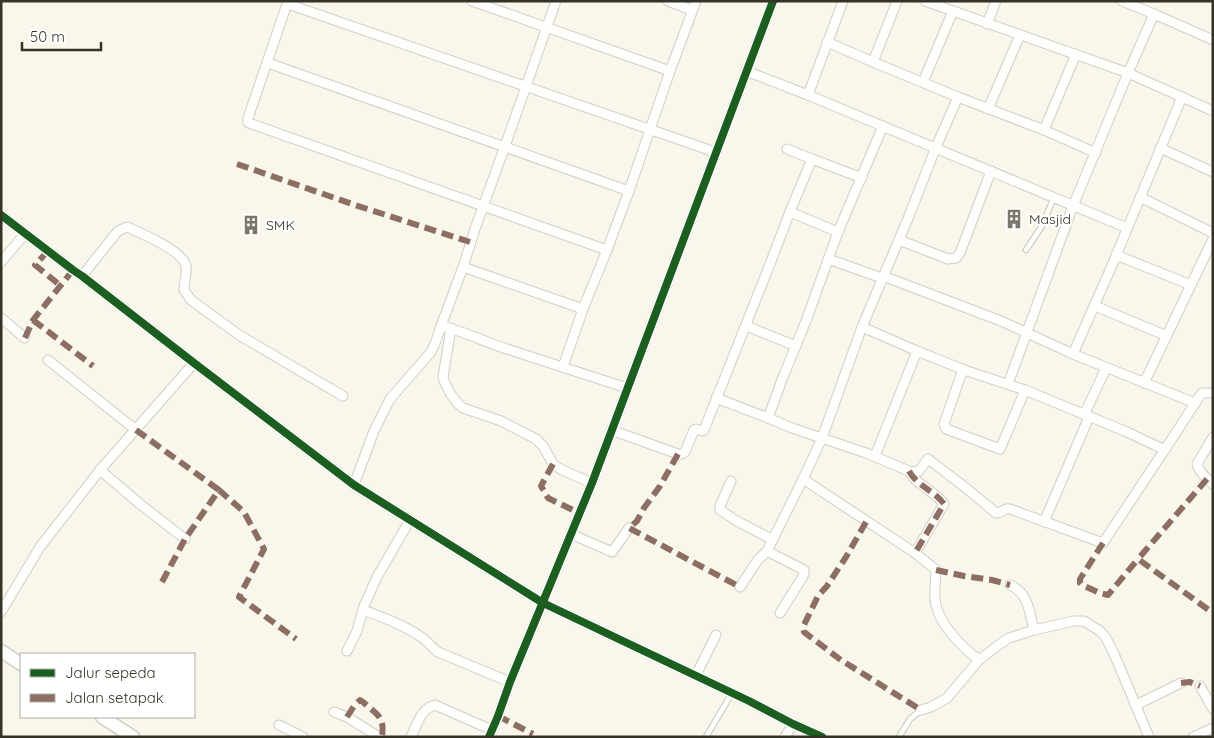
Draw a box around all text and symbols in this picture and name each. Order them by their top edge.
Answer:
scale bar [22,20,101,52]
text: 50 m [30,27,65,46]
building icon: Masjid [1003,208,1025,230]
place label: Masjid [1029,210,1071,228]
building icon: SMK [240,214,262,236]
place label: SMK [266,216,295,234]
legend [20,653,195,718]
text: Jalur sepeda [65,663,156,682]
text: Jalan setapak [65,688,164,707]

